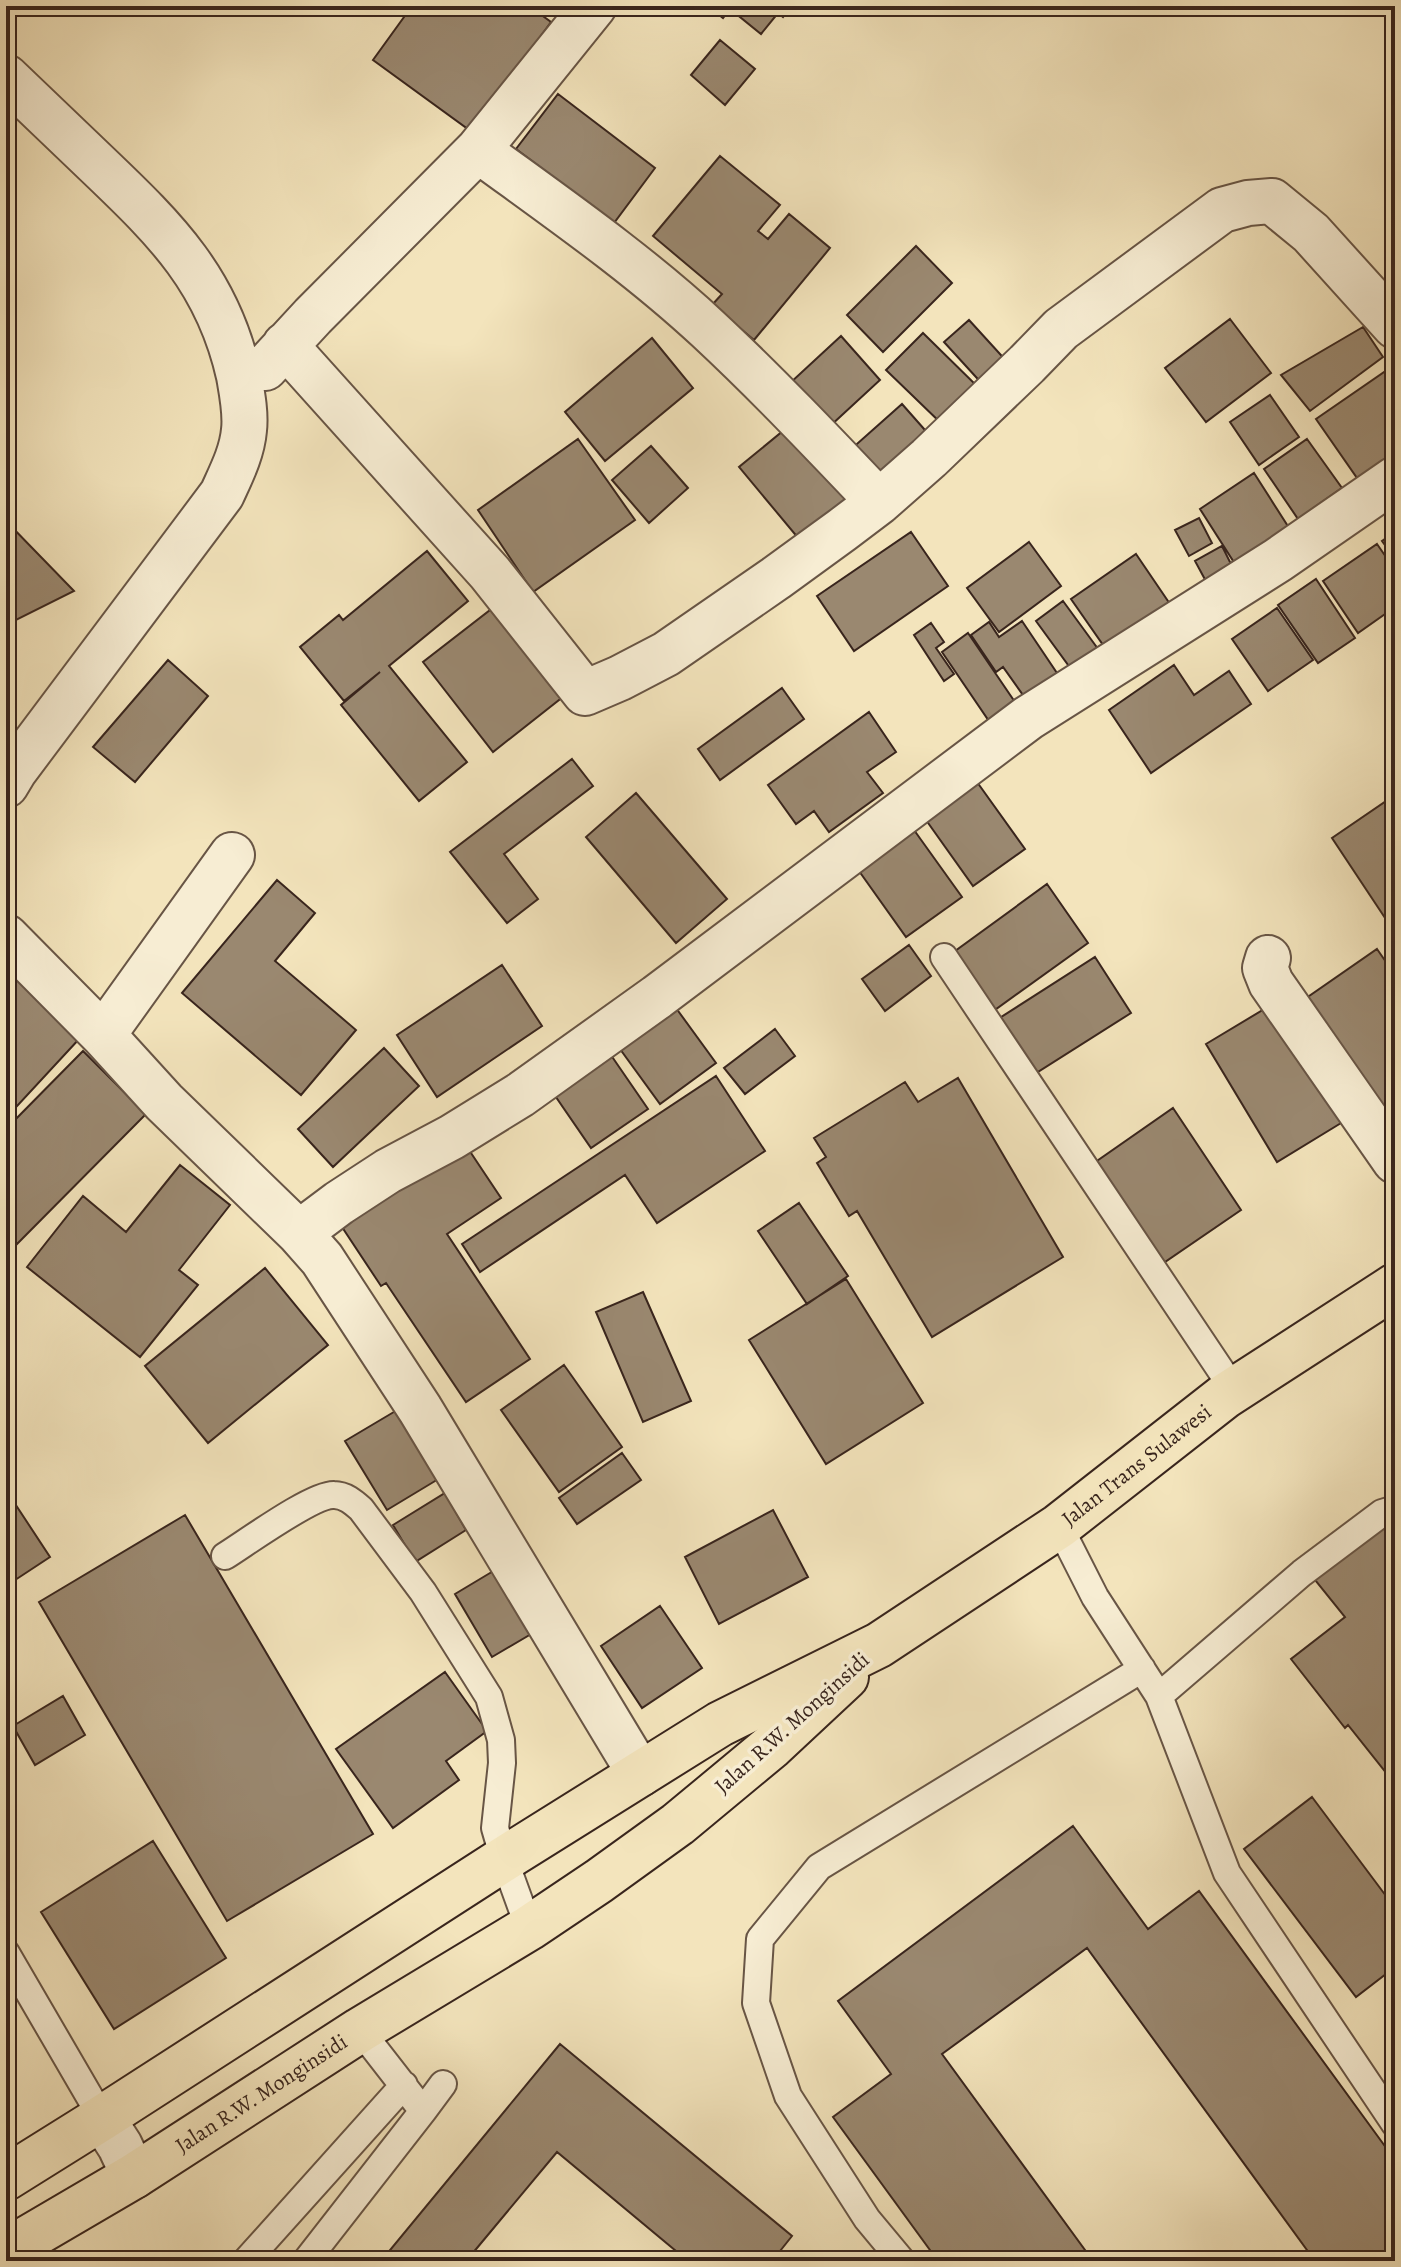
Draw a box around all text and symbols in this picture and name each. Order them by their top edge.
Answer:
street label: Jalan Trans Sulawesi [1055,1397,1218,1533]
street label: Jalan R.W. Monginsidi [708,1645,876,1801]
street label: Jalan R.W. Monginsidi [169,2027,353,2160]

